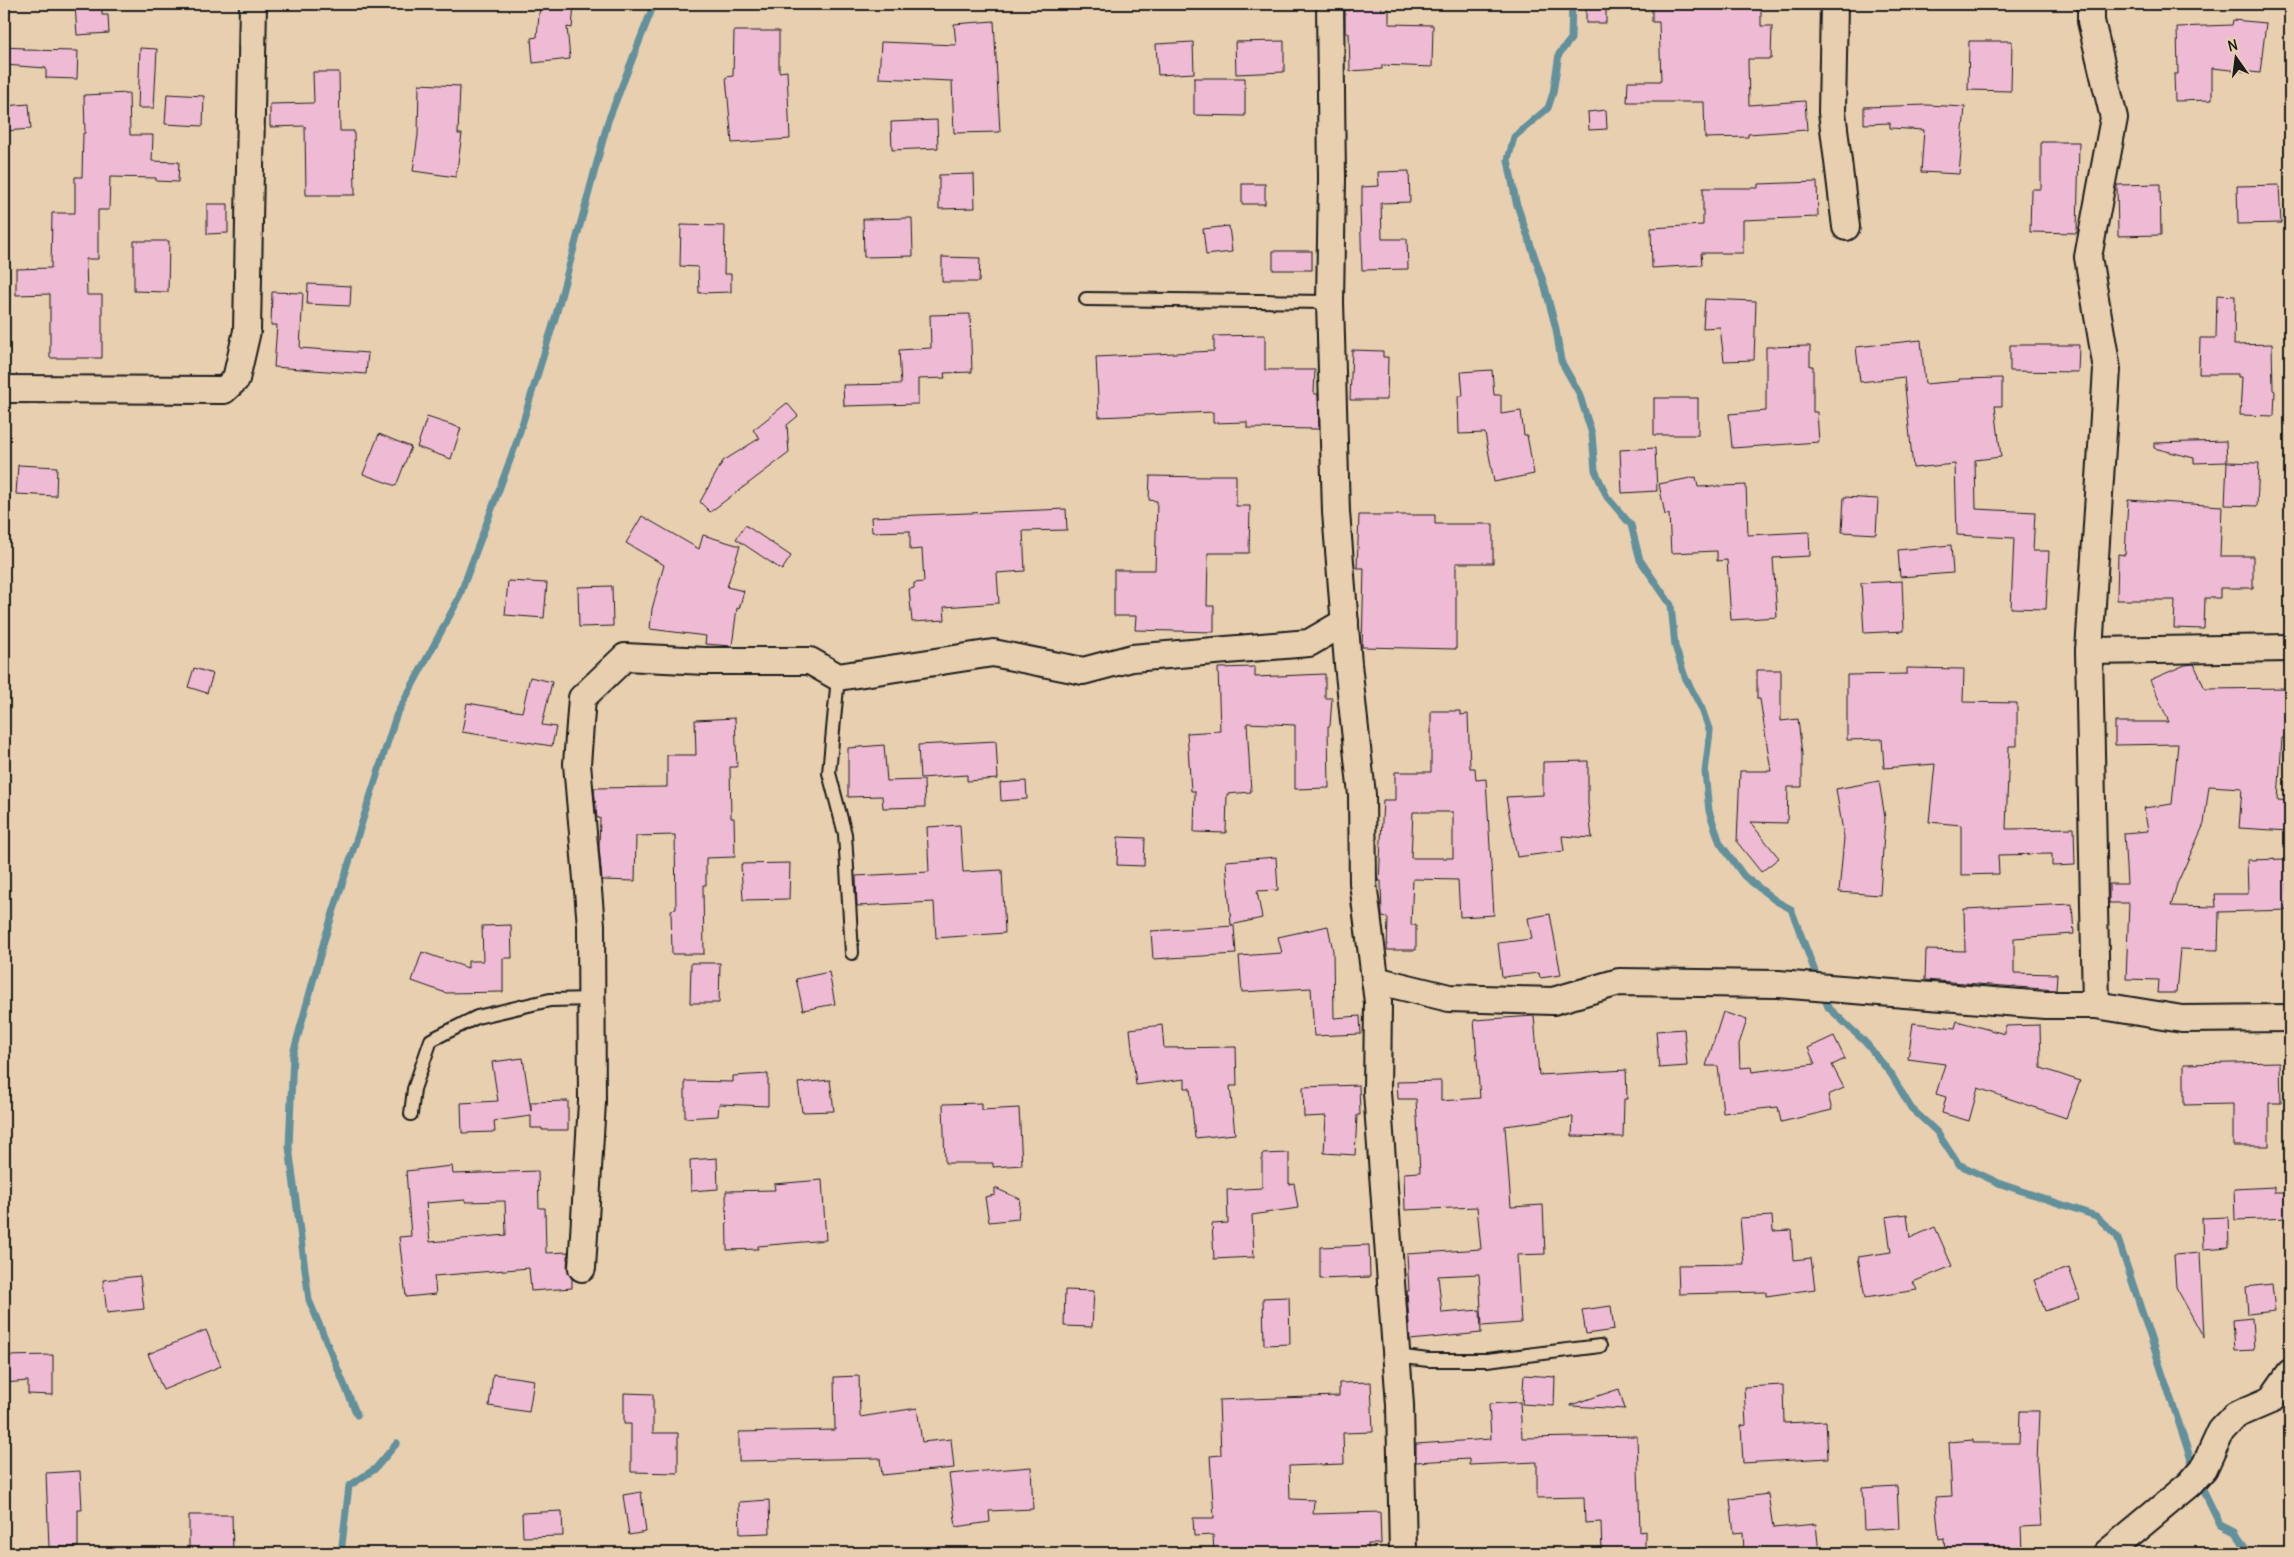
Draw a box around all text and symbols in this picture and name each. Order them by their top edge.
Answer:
north arrow [2212,32,2262,82]
text: N [2226,35,2240,55]

